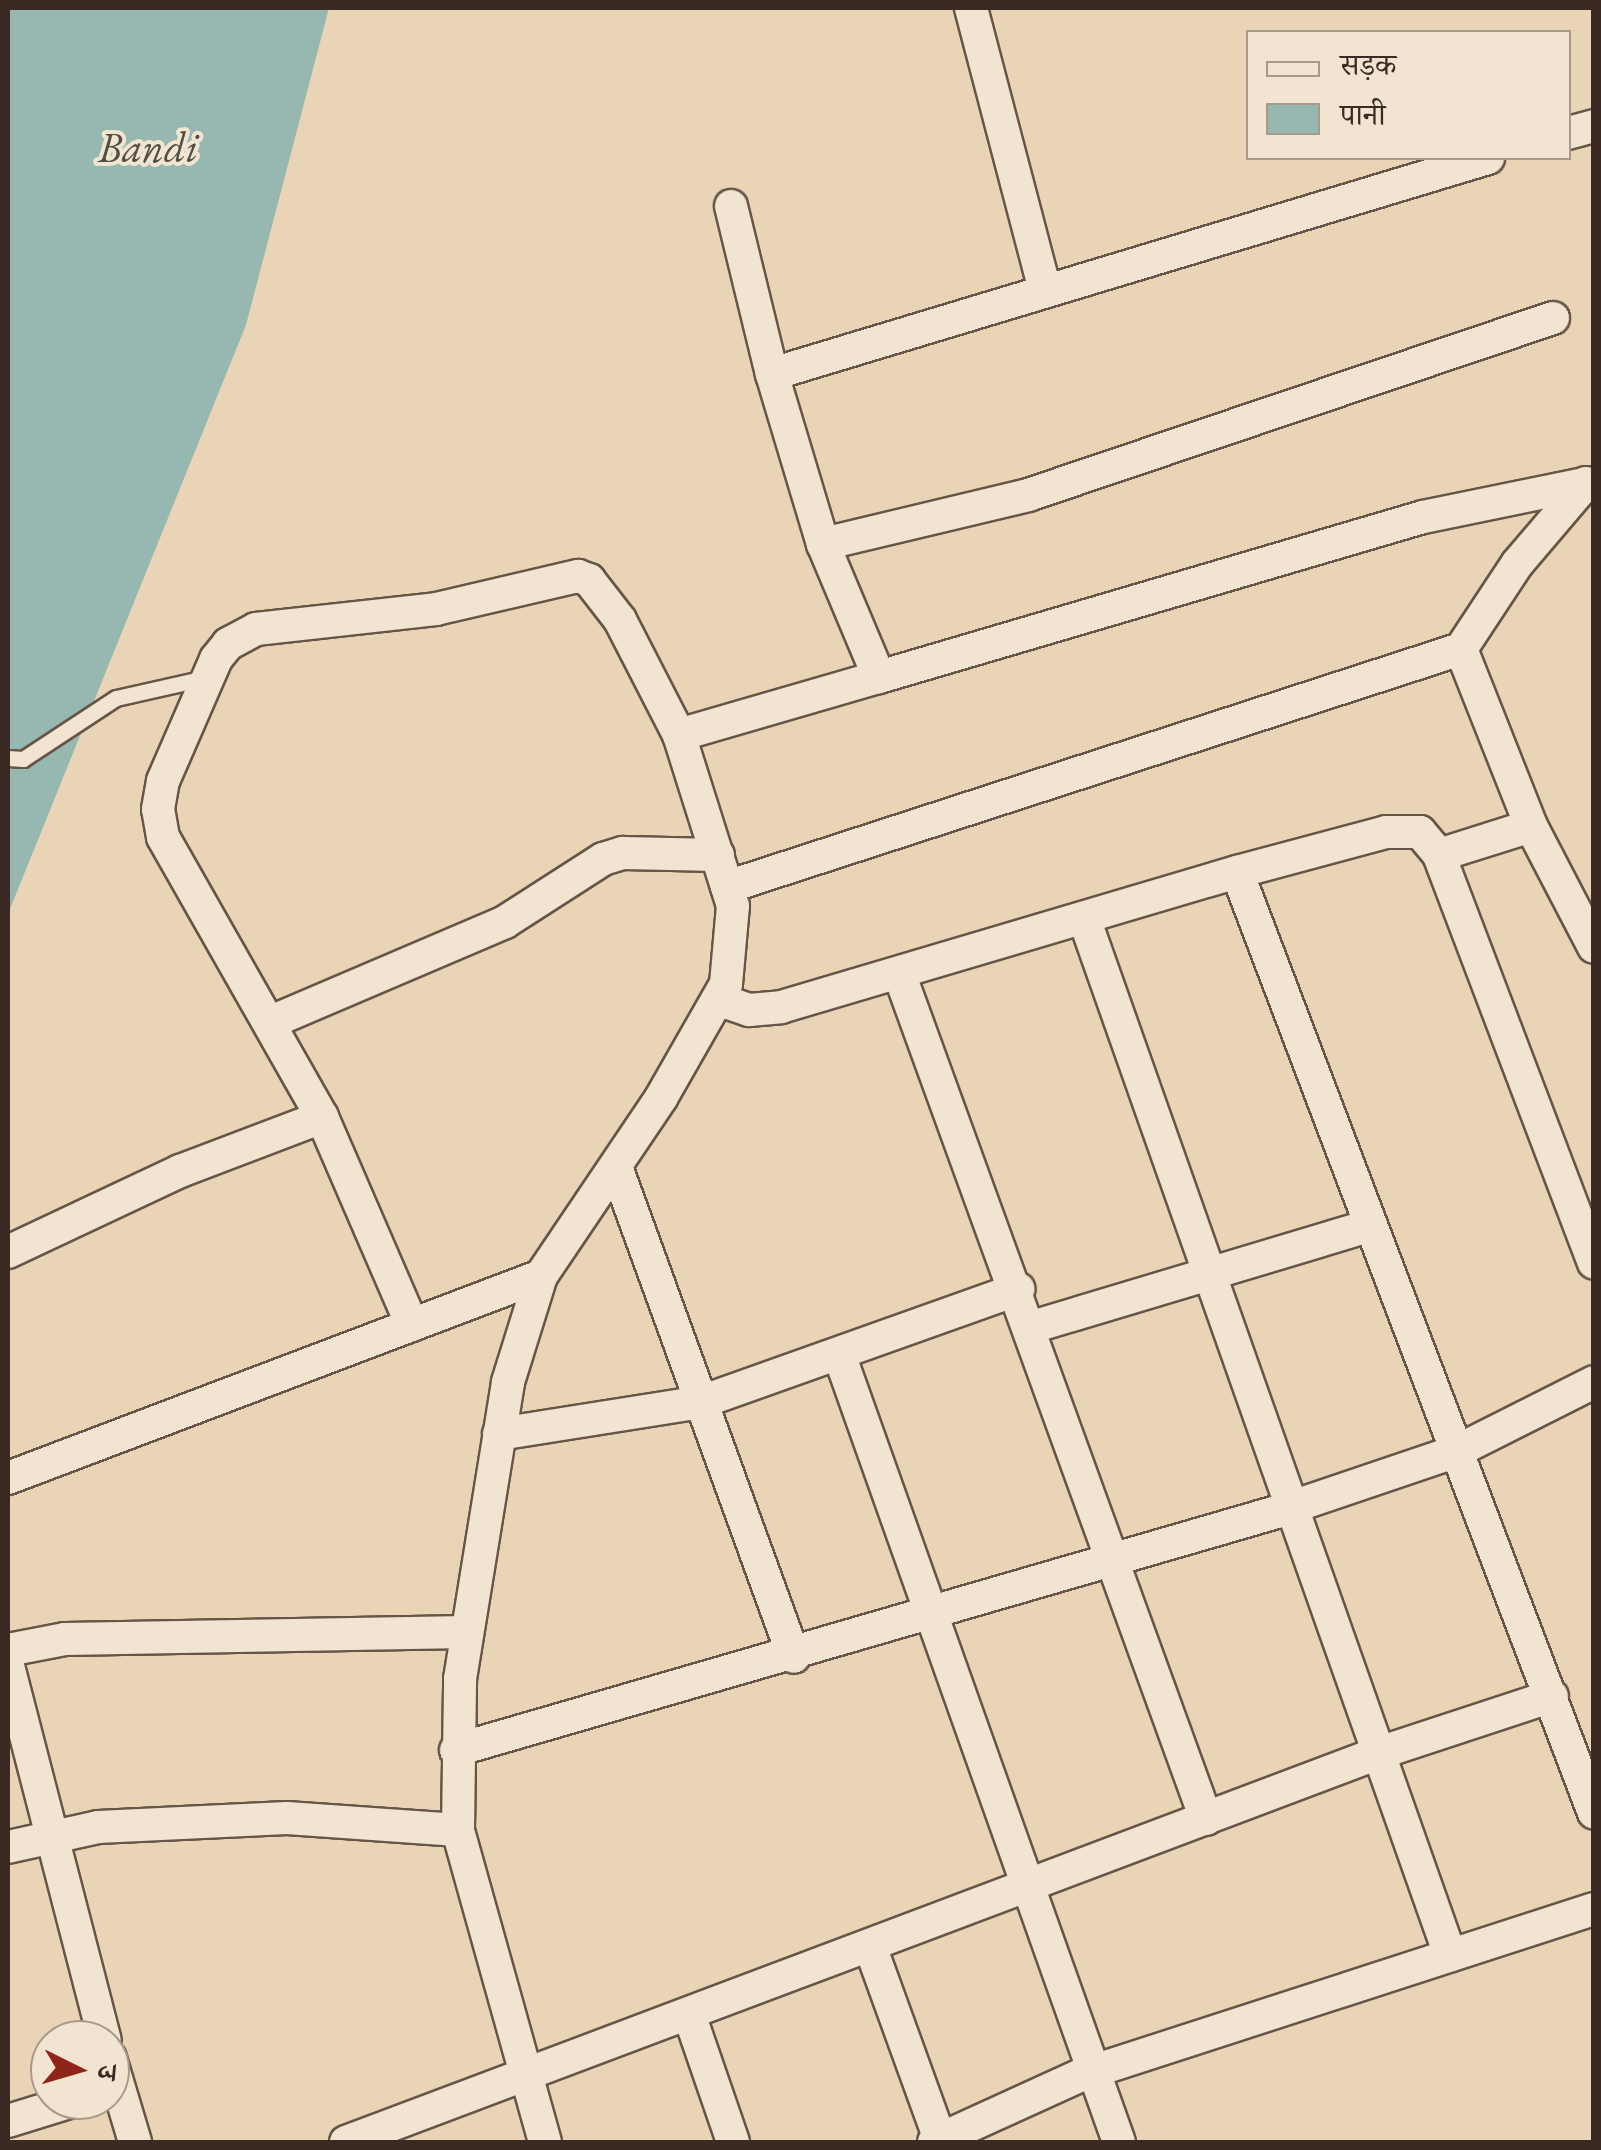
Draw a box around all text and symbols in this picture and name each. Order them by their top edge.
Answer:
legend [1246,30,1571,160]
text: सड़क [1340,45,1396,84]
text: पानी [1340,95,1386,134]
water label: Bandi [98,123,198,173]
north arrow [30,2020,130,2120]
text: उ [89,2064,126,2081]

